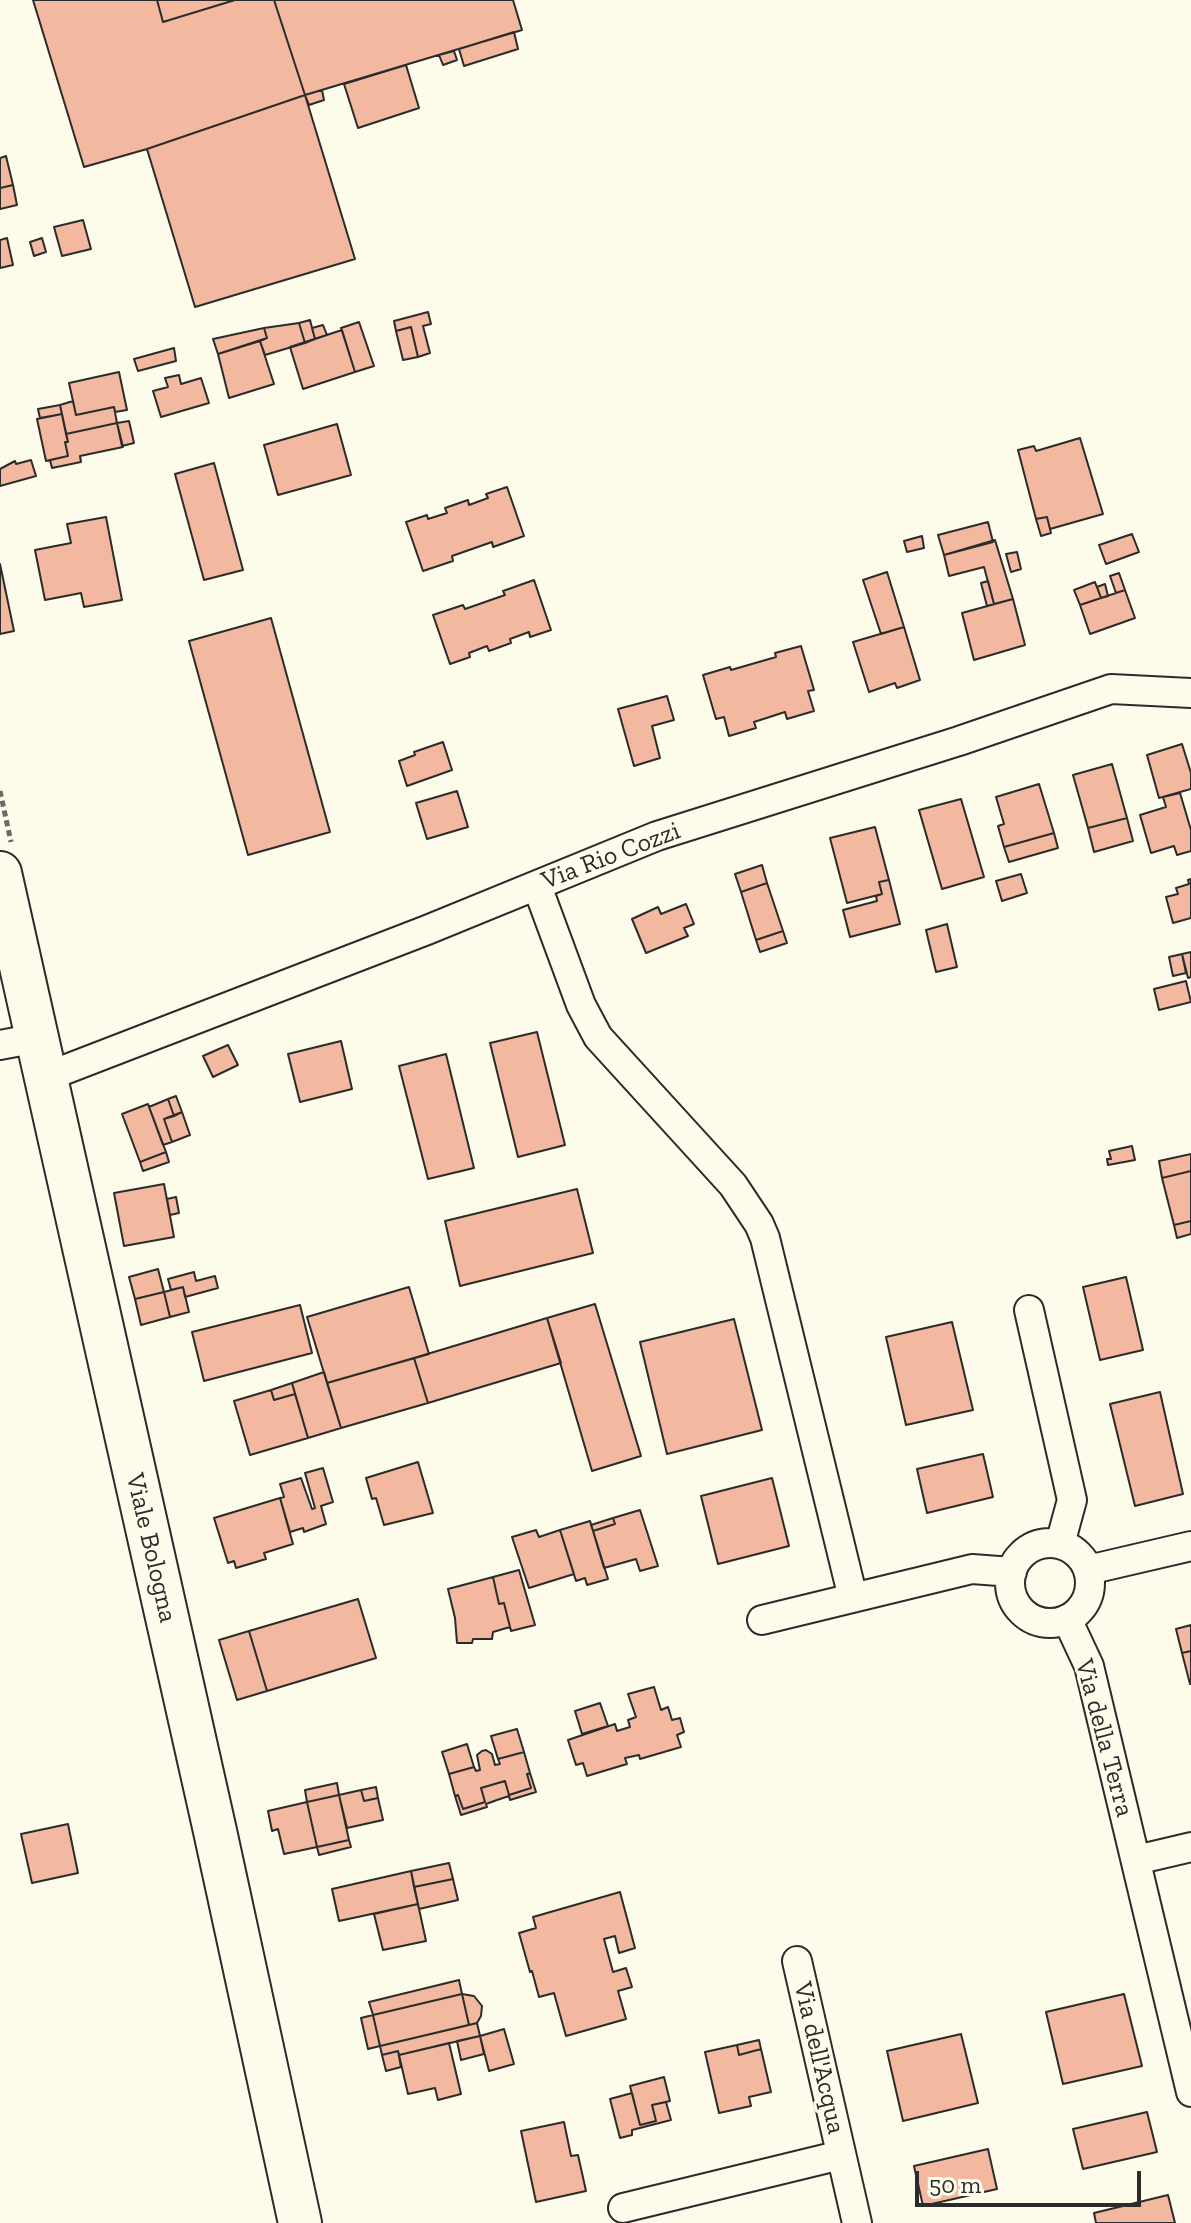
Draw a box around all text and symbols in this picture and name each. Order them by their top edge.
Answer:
street label: Via Rio Cozzi [537,815,685,897]
street label: Viale Bologna [119,1470,183,1626]
street label: Via della Terra [1068,1656,1140,1820]
street label: Via dell'Acqua [786,1979,852,2137]
scale bar [919,2155,1145,2205]
text: 50 m [929,2170,981,2199]

